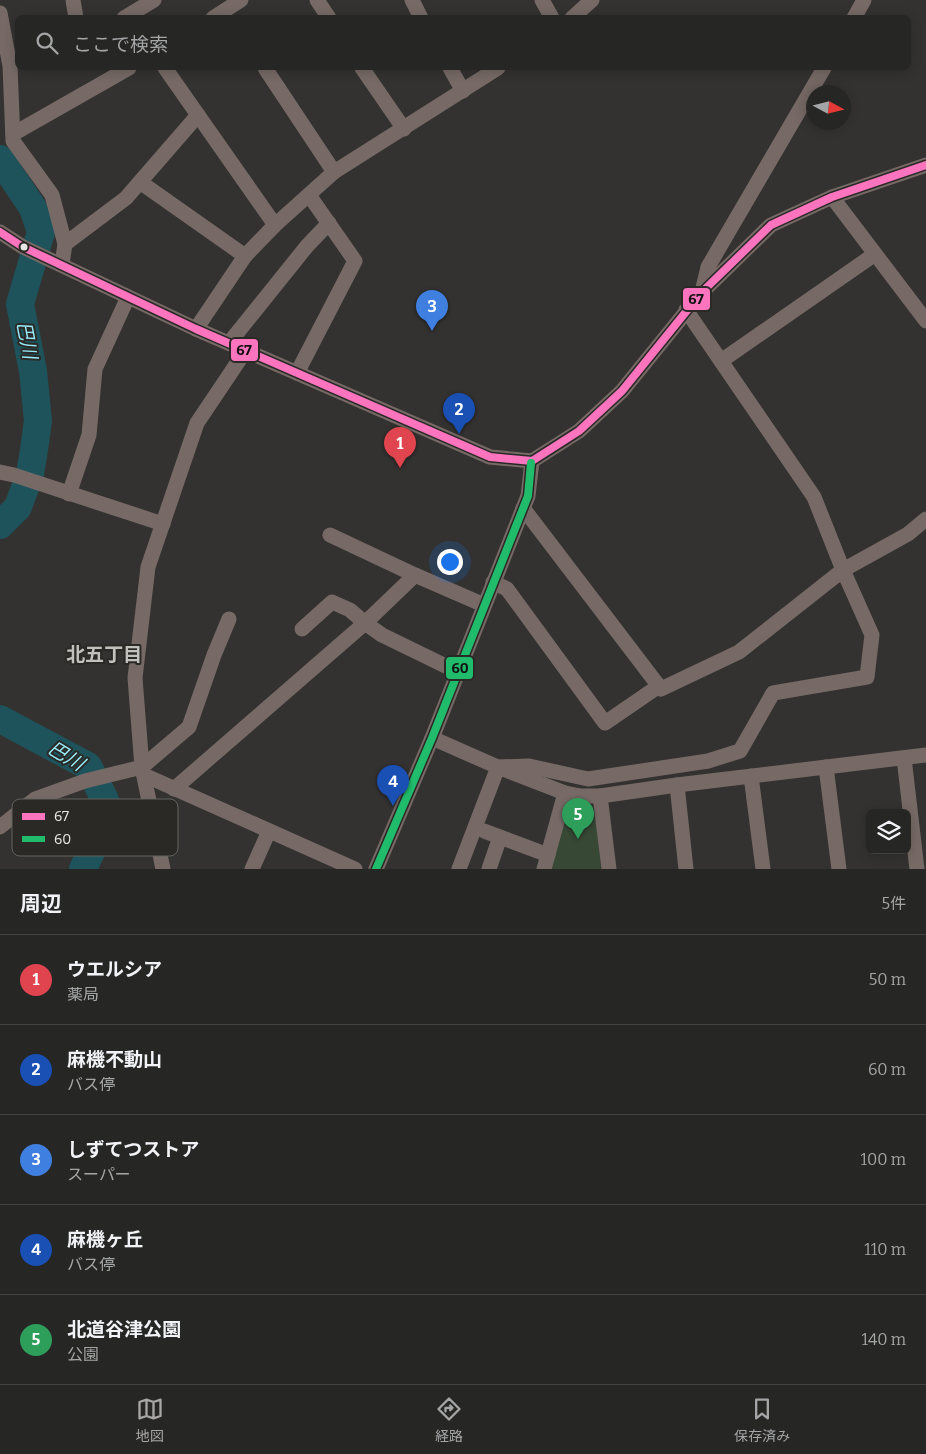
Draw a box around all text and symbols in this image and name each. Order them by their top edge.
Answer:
search box [15,15,911,70]
icon: search [33,29,61,57]
text: ここで検索 [73,33,168,56]
north arrow [806,85,851,130]
unlabelled marker [19,242,29,252]
line badge: 67 [682,287,711,311]
pin: 3 [416,290,448,331]
text: 67 [688,291,704,308]
water label: 巴川 [12,319,42,363]
line badge: 67 [230,338,259,362]
text: 67 [236,342,252,359]
pin: 2 [443,393,475,434]
pin: 1 [384,427,416,468]
your location [437,549,463,575]
district label: 北五丁目 [66,643,142,666]
line badge: 60 [445,656,474,680]
text: 60 [451,660,469,677]
water label: 巴川 [44,736,90,777]
pin: 4 [377,765,409,806]
pin: 5 [562,798,594,839]
legend [12,799,178,856]
text: 67 [54,808,69,825]
map controls [866,809,911,854]
button: layers [866,809,911,854]
text: 60 [54,831,71,848]
text: 周辺 [20,891,62,917]
text: 5件 [881,894,906,913]
text: ウエルシア [67,958,162,981]
text: 1 [33,970,39,989]
text: 50 m [869,970,906,989]
text: 薬局 [67,985,99,1004]
text: 麻機不動山 [67,1048,162,1071]
text: 2 [31,1060,41,1079]
text: 60 m [868,1060,906,1079]
text: バス停 [67,1075,115,1094]
text: しずてつストア [67,1138,199,1161]
text: 3 [31,1150,41,1169]
text: 100 m [861,1150,906,1169]
text: スーパー [67,1165,131,1184]
text: 麻機ヶ丘 [67,1228,143,1251]
text: 4 [31,1240,41,1259]
text: 110 m [864,1240,906,1259]
text: バス停 [67,1255,115,1274]
text: 北道谷津公園 [67,1318,181,1341]
text: 5 [32,1330,40,1349]
text: 140 m [861,1330,906,1349]
text: 公園 [67,1345,99,1364]
tab: 地図 [136,1395,164,1445]
tab: 経路 [435,1395,463,1445]
tab: 保存済み [734,1395,790,1445]

